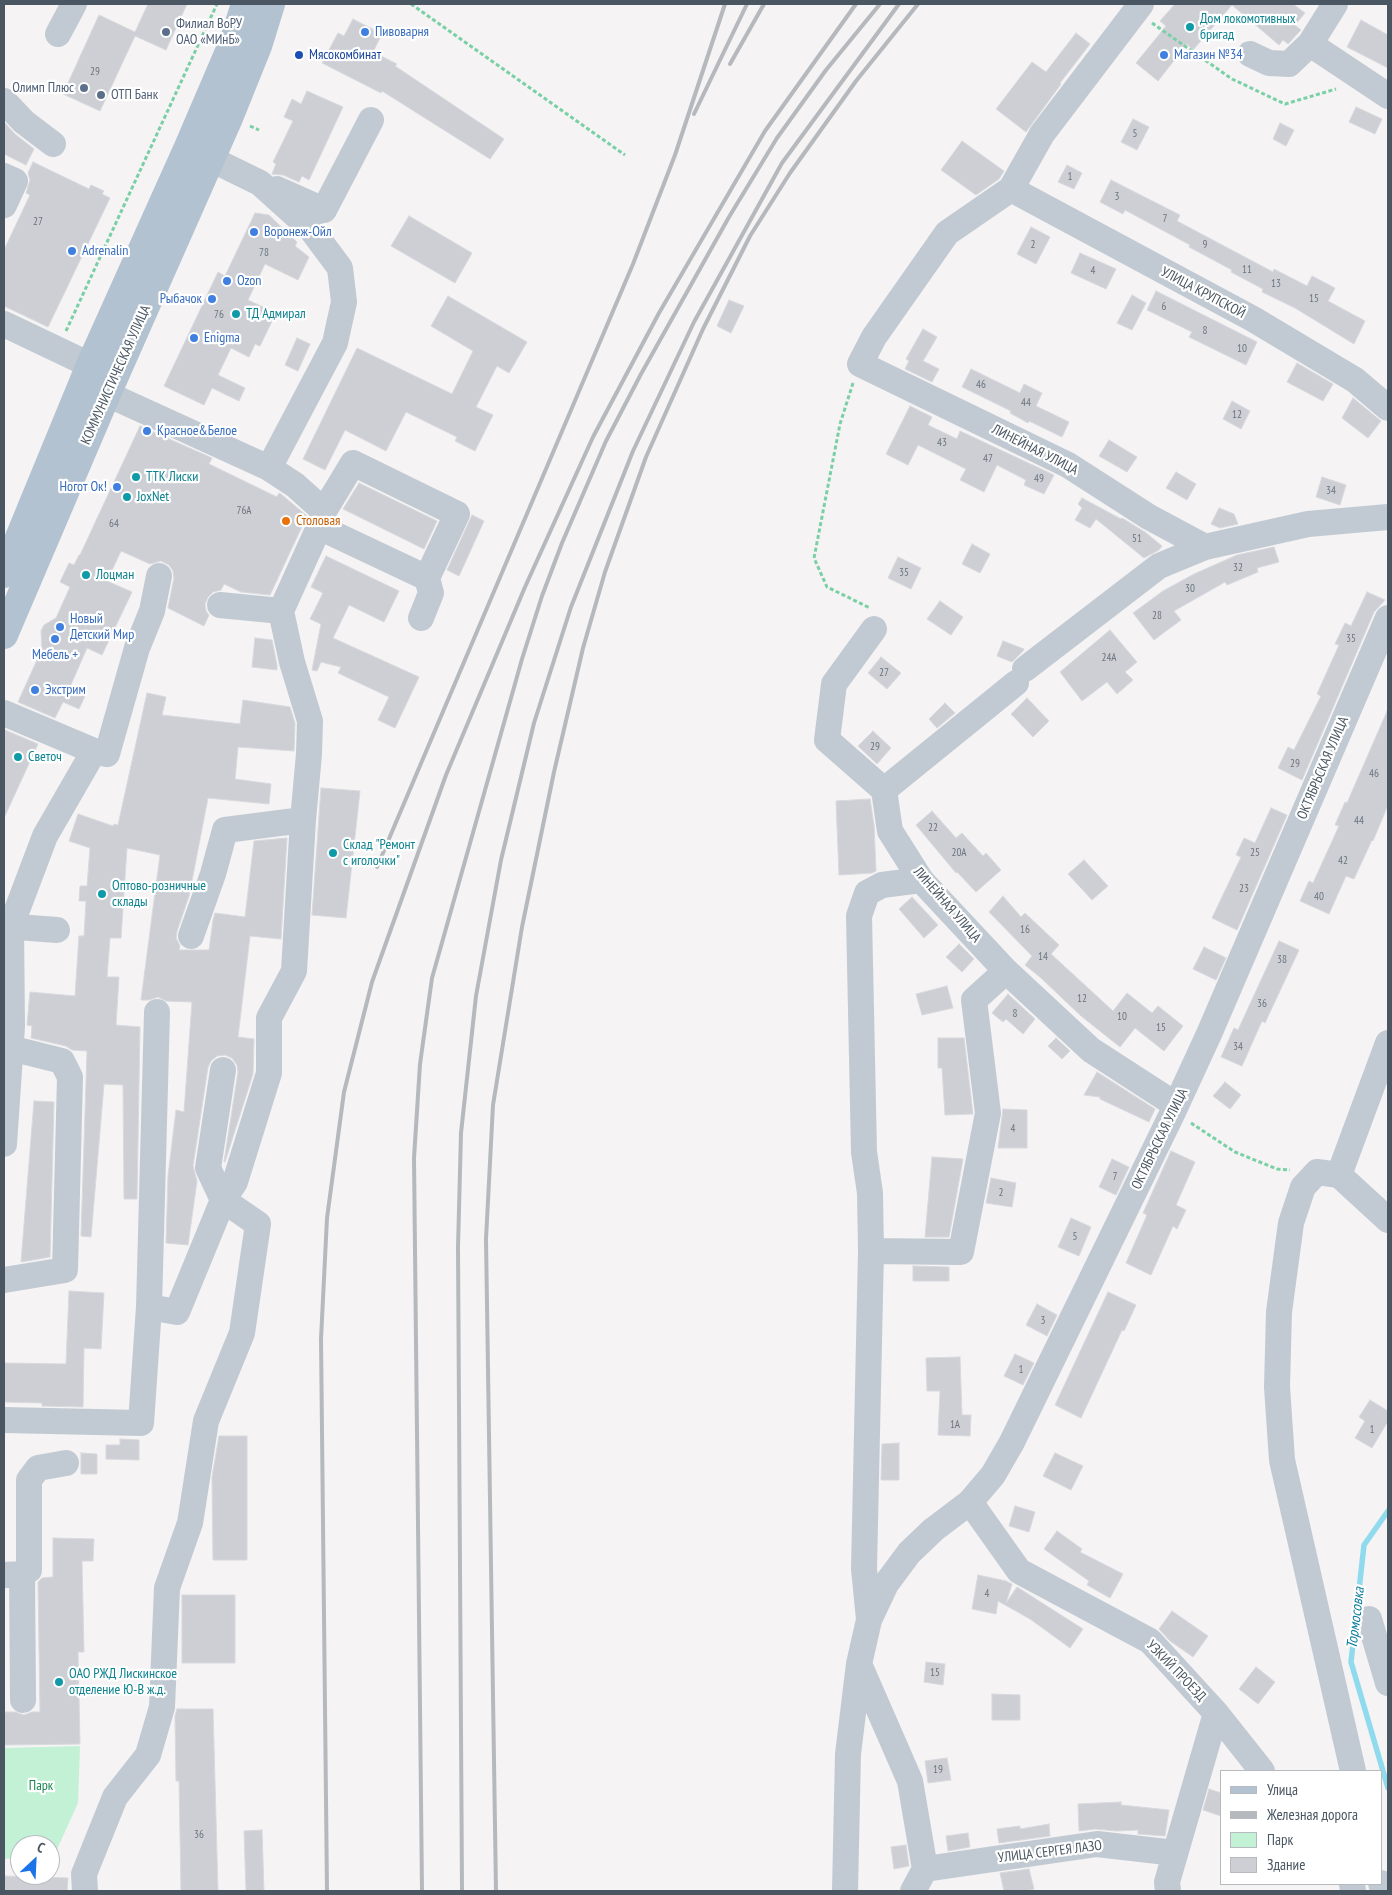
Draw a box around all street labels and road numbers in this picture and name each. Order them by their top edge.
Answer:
street label: УЛИЦА КРУПСКОЙ [1158,264,1248,322]
street label: КОММУНИСТИЧЕСКАЯ УЛИЦА [78,303,154,447]
street label: ЛИНЕЙНАЯ УЛИЦА [989,421,1081,479]
street label: ОКТЯБРЬСКАЯ УЛИЦА [1294,714,1352,822]
street label: ЛИНЕЙНАЯ УЛИЦА [910,864,984,946]
street label: ОКТЯБРЬСКАЯ УЛИЦА [1128,1086,1192,1192]
street label: УЗКИЙ ПРОЕЗД [1143,1637,1209,1705]
street label: УЛИЦА СЕРГЕЯ ЛАЗО [997,1837,1103,1867]

